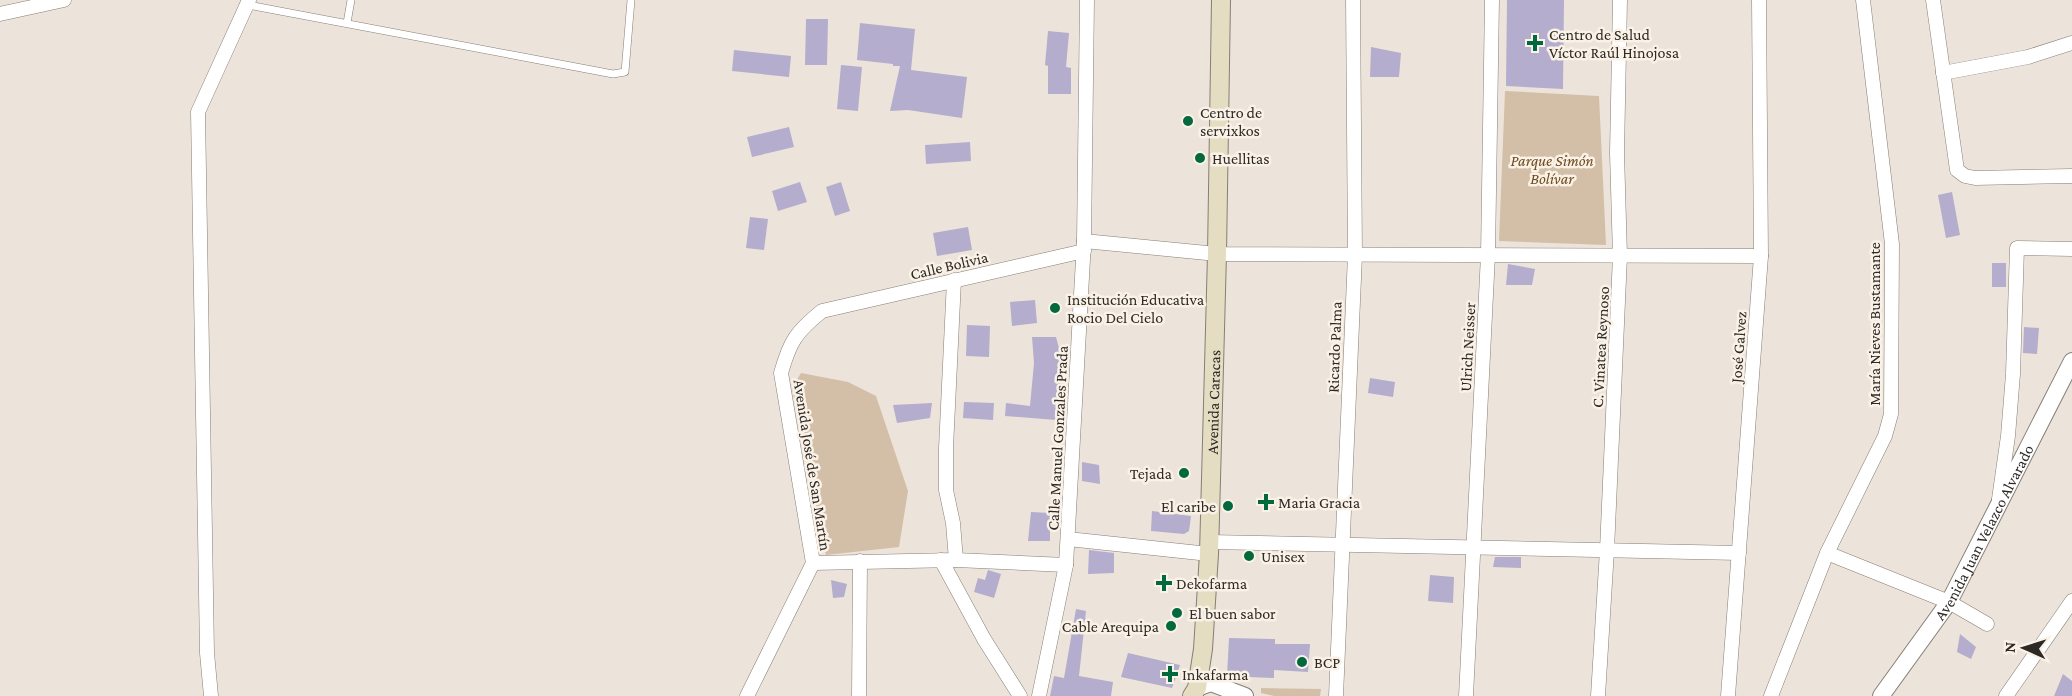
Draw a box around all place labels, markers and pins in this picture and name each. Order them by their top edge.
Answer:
place label: Centro de Salud Víctor Raúl Hinojosa [1549,26,1680,62]
marker: Centro de Salud Víctor Raúl Hinojosa [1526,34,1544,52]
place label: Centro de servixkos [1200,104,1262,139]
marker: Centro de servixkos [1181,114,1195,128]
place label: Huellitas [1212,150,1270,167]
marker: Huellitas [1193,151,1207,165]
place label: Institución Educativa Rocio Del Cielo [1067,291,1205,326]
marker: Institución Educativa Rocio Del Cielo [1048,301,1062,315]
place label: Tejada [1130,465,1173,483]
marker: Tejada [1177,466,1191,480]
place label: Maria Gracia [1278,494,1361,511]
marker: Maria Gracia [1259,495,1273,509]
place label: El caribe [1161,498,1216,515]
marker: El caribe [1221,499,1235,513]
place label: Unisex [1261,548,1305,565]
marker: Unisex [1242,549,1256,563]
place label: Dekofarma [1176,575,1248,592]
marker: Dekofarma [1157,576,1171,590]
place label: El buen sabor [1189,605,1276,622]
marker: El buen sabor [1170,606,1184,620]
place label: Cable Arequipa [1062,618,1160,636]
marker: Cable Arequipa [1164,619,1178,633]
place label: BCP [1314,654,1340,671]
marker: BCP [1295,655,1309,669]
place label: Inkafarma [1182,666,1249,683]
marker: Inkafarma [1163,667,1177,681]

